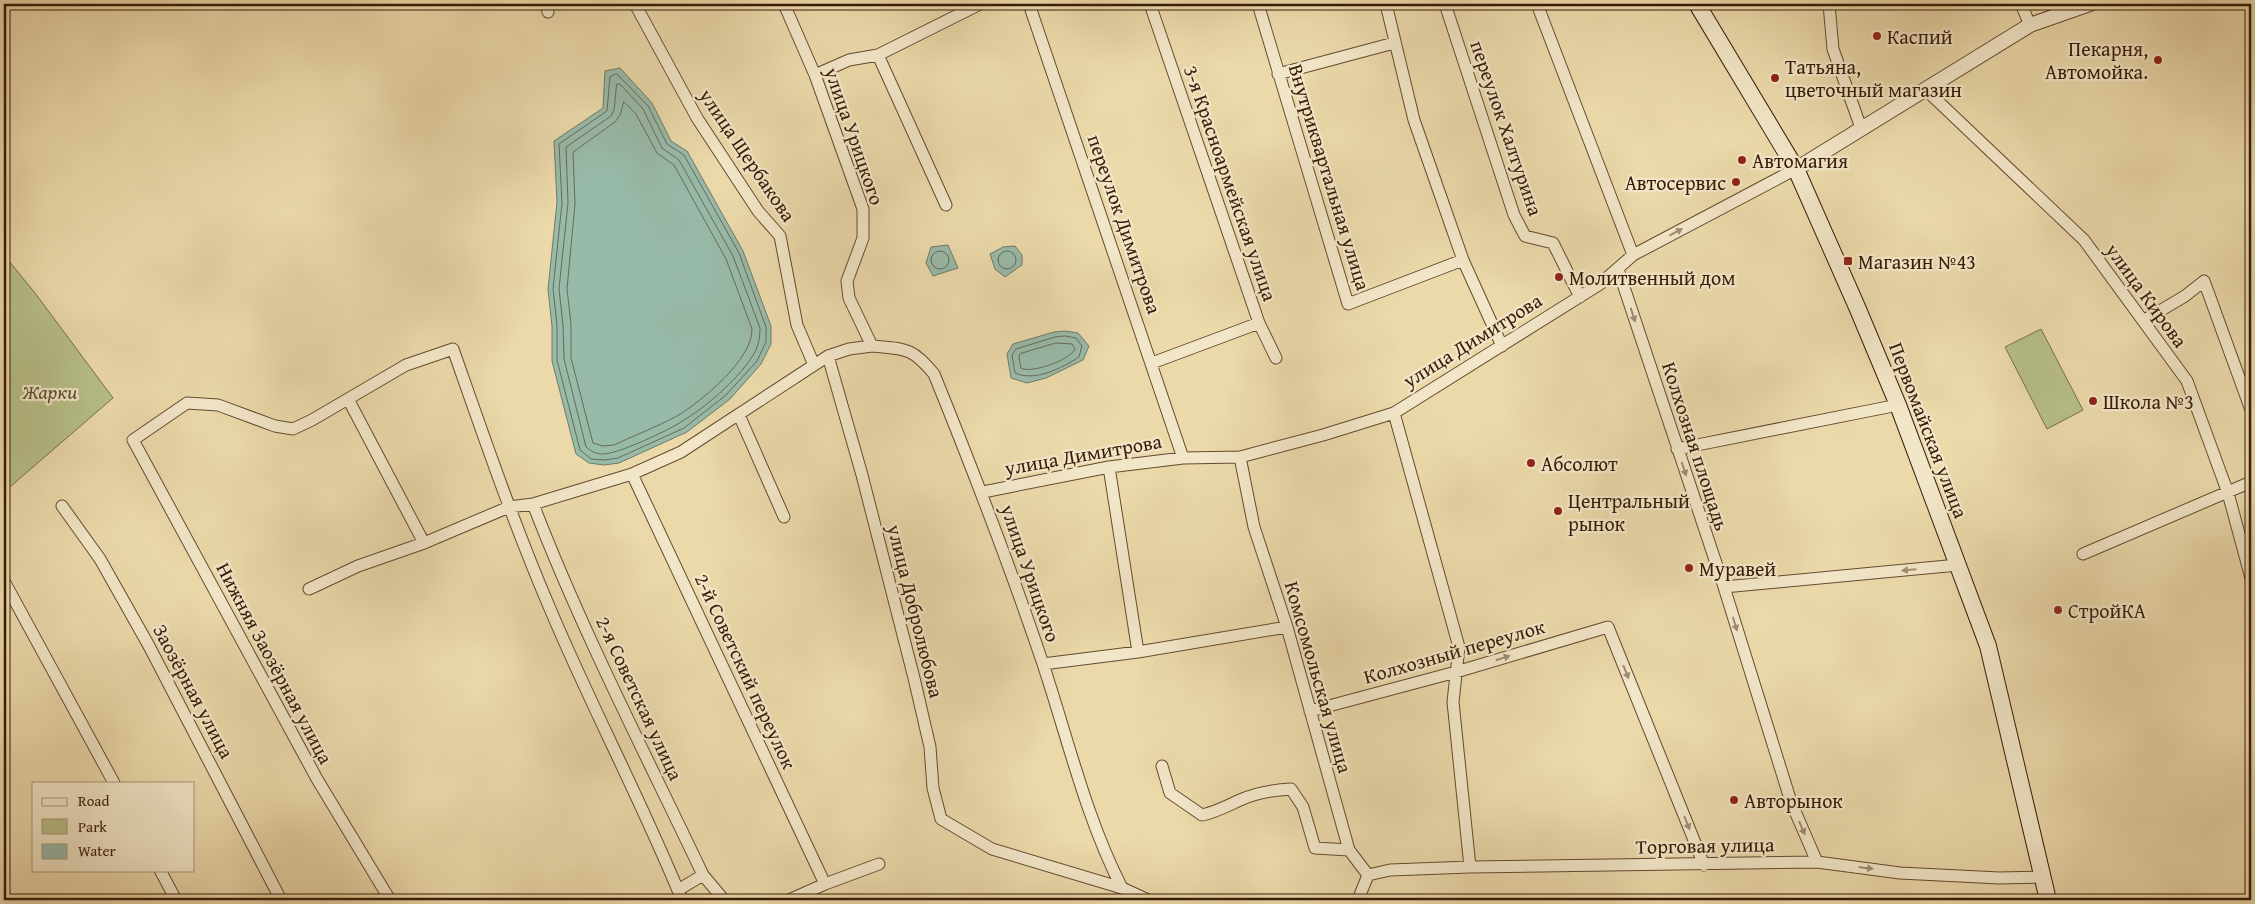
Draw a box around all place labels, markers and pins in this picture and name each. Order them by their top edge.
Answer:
place label: Каспий [1887,22,1953,51]
marker: Каспий [1871,30,1883,42]
place label: Пекарня, Автомойка. [2045,34,2148,86]
place label: Татьяна, цветочный магазин [1785,52,1962,104]
marker: Пекарня, Автомойка. [2152,54,2164,66]
marker: Татьяна, цветочный магазин [1769,72,1781,84]
place label: Автомагия [1752,146,1848,175]
marker: Автомагия [1736,154,1748,166]
place label: Автосервис [1625,168,1726,197]
marker: Автосервис [1730,176,1742,188]
place label: Магазин №43 [1858,247,1976,276]
marker: Магазин №43 [1842,255,1854,267]
place label: Молитвенный дом [1569,263,1735,292]
marker: Молитвенный дом [1553,271,1565,283]
place label: Школа №3 [2103,387,2194,416]
marker: Школа №3 [2087,395,2099,407]
place label: Абсолют [1541,449,1618,478]
marker: Абсолют [1525,457,1537,469]
place label: Центральный рынок [1568,486,1690,538]
marker: Центральный рынок [1552,505,1564,517]
place label: Муравей [1699,554,1776,583]
marker: Муравей [1683,562,1695,574]
place label: СтройКА [2068,596,2146,625]
marker: СтройКА [2052,604,2064,616]
place label: Авторынок [1744,786,1843,815]
marker: Авторынок [1728,794,1740,806]

